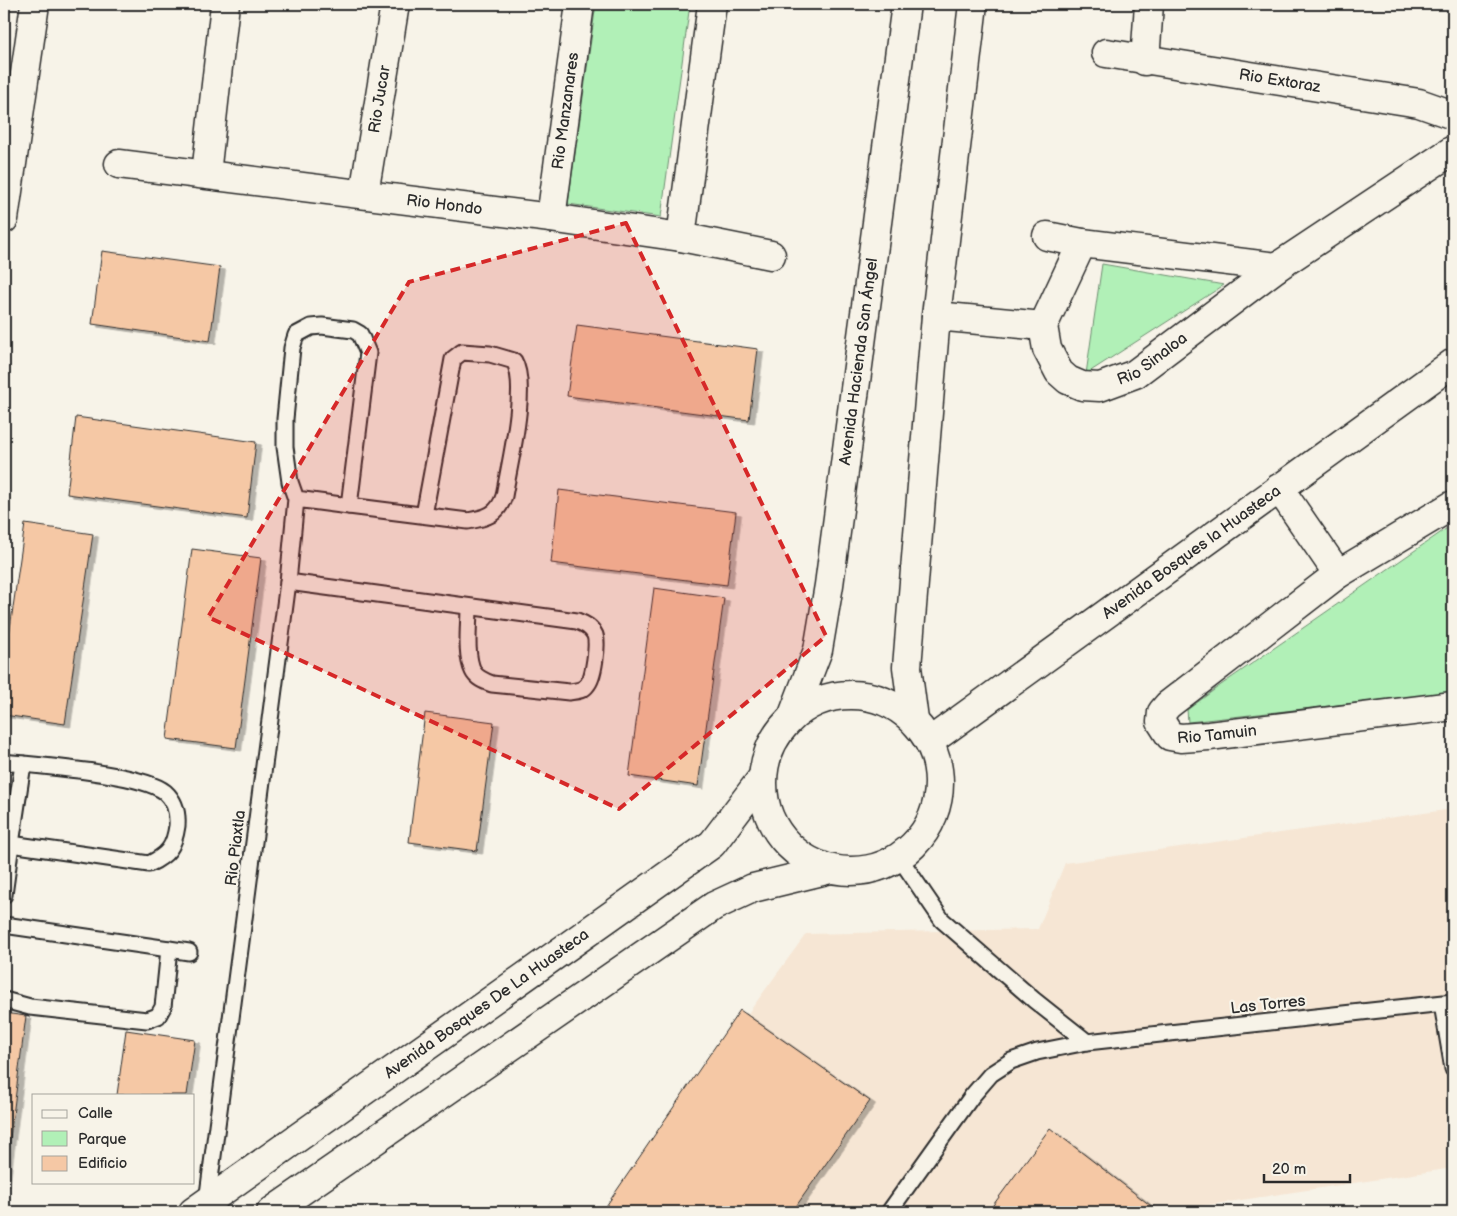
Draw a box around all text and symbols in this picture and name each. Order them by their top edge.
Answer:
street label: Rio Manzanares [548,51,583,171]
street label: Rio Jucar [365,64,394,135]
street label: Rio Extoraz [1238,65,1322,97]
street label: Rio Hondo [405,191,484,219]
street label: Avenida Hacienda San Ángel [835,257,882,466]
street label: Rio Sinaloa [1115,328,1191,389]
street label: Avenida Bosques la Huasteca [1099,481,1284,623]
street label: Rio Tamuin [1177,721,1258,748]
street label: Rio Piaxtla [222,809,250,887]
street label: Avenida Bosques De La Huasteca [381,925,593,1083]
street label: Las Torres [1230,992,1306,1018]
legend [32,1094,195,1184]
text: Calle [78,1104,113,1123]
text: Parque [78,1130,127,1149]
scale bar [1264,1151,1351,1183]
text: Edificio [78,1154,127,1173]
text: 20 m [1272,1160,1306,1179]

